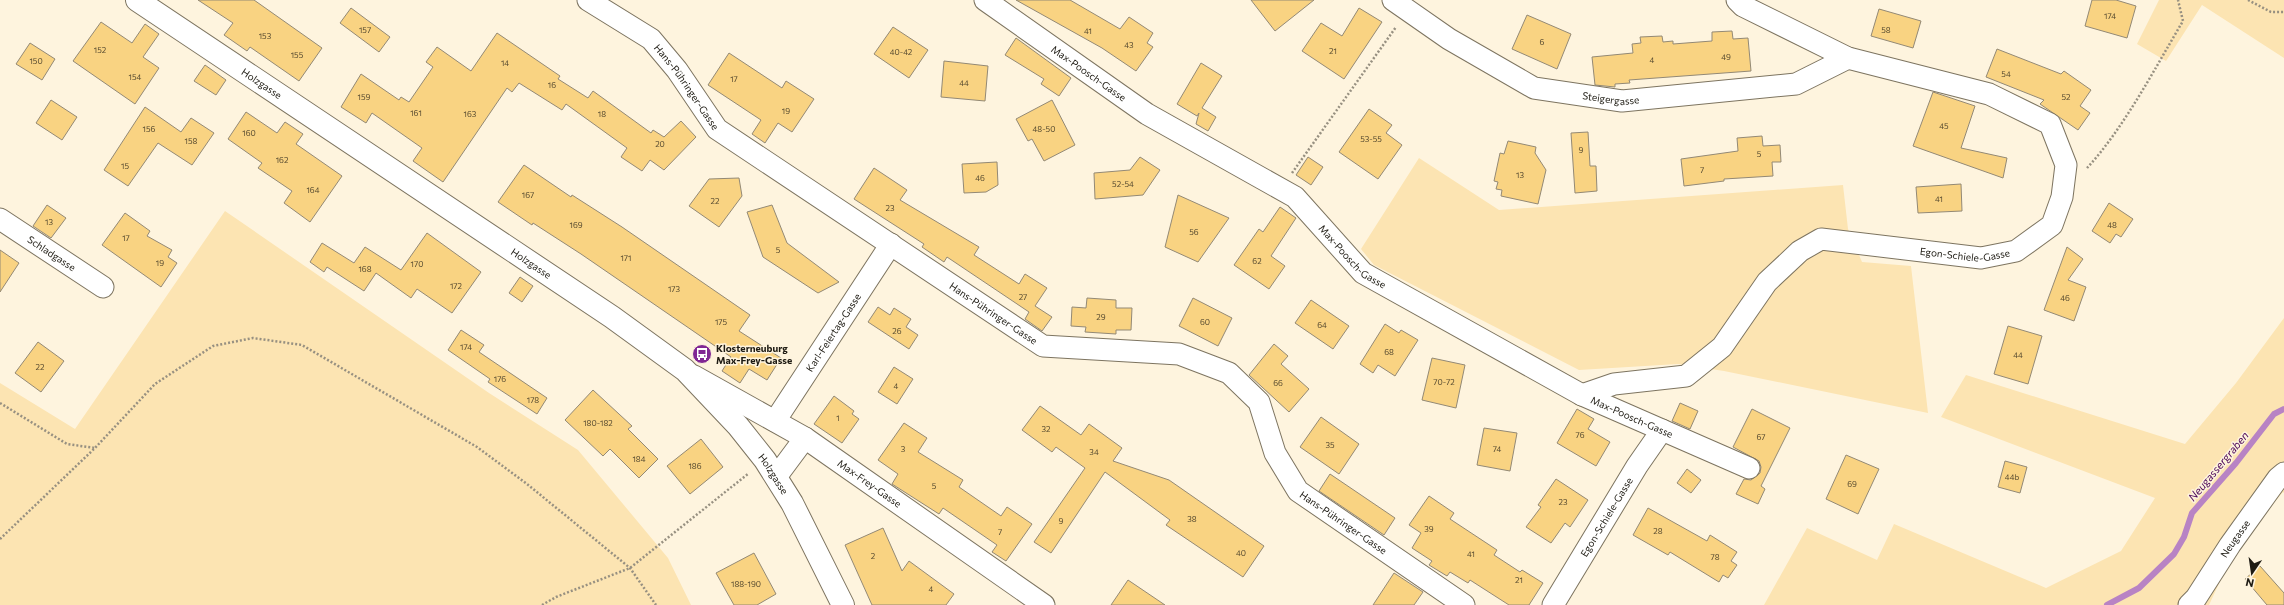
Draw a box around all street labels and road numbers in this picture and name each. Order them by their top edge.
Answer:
street label: Hans-Pühringer-Gasse [652,42,722,132]
street label: Max-Poosch-Gasse [1049,43,1129,103]
street label: Holzgasse [239,66,284,101]
street label: Steigergasse [1582,89,1640,107]
street label: Max-Poosch-Gasse [1317,222,1388,291]
street label: Schladgasse [25,233,78,273]
street label: Holzgasse [509,245,554,281]
street label: Egon-Schiele-Gasse [1919,245,2011,264]
street label: Hans-Pühringer-Gasse [947,280,1040,347]
street label: Karl-Feiertag-Gasse [803,291,863,374]
street label: Max-Poosch-Gasse [1589,394,1675,440]
street label: Holzgasse [756,451,791,496]
street label: Max-Frey-Gasse [835,457,904,510]
street label: Egon-Schiele-Gasse [1578,475,1635,559]
street label: Hans-Pühringer-Gasse [1298,488,1389,556]
street label: Neugasse [2218,517,2252,560]

